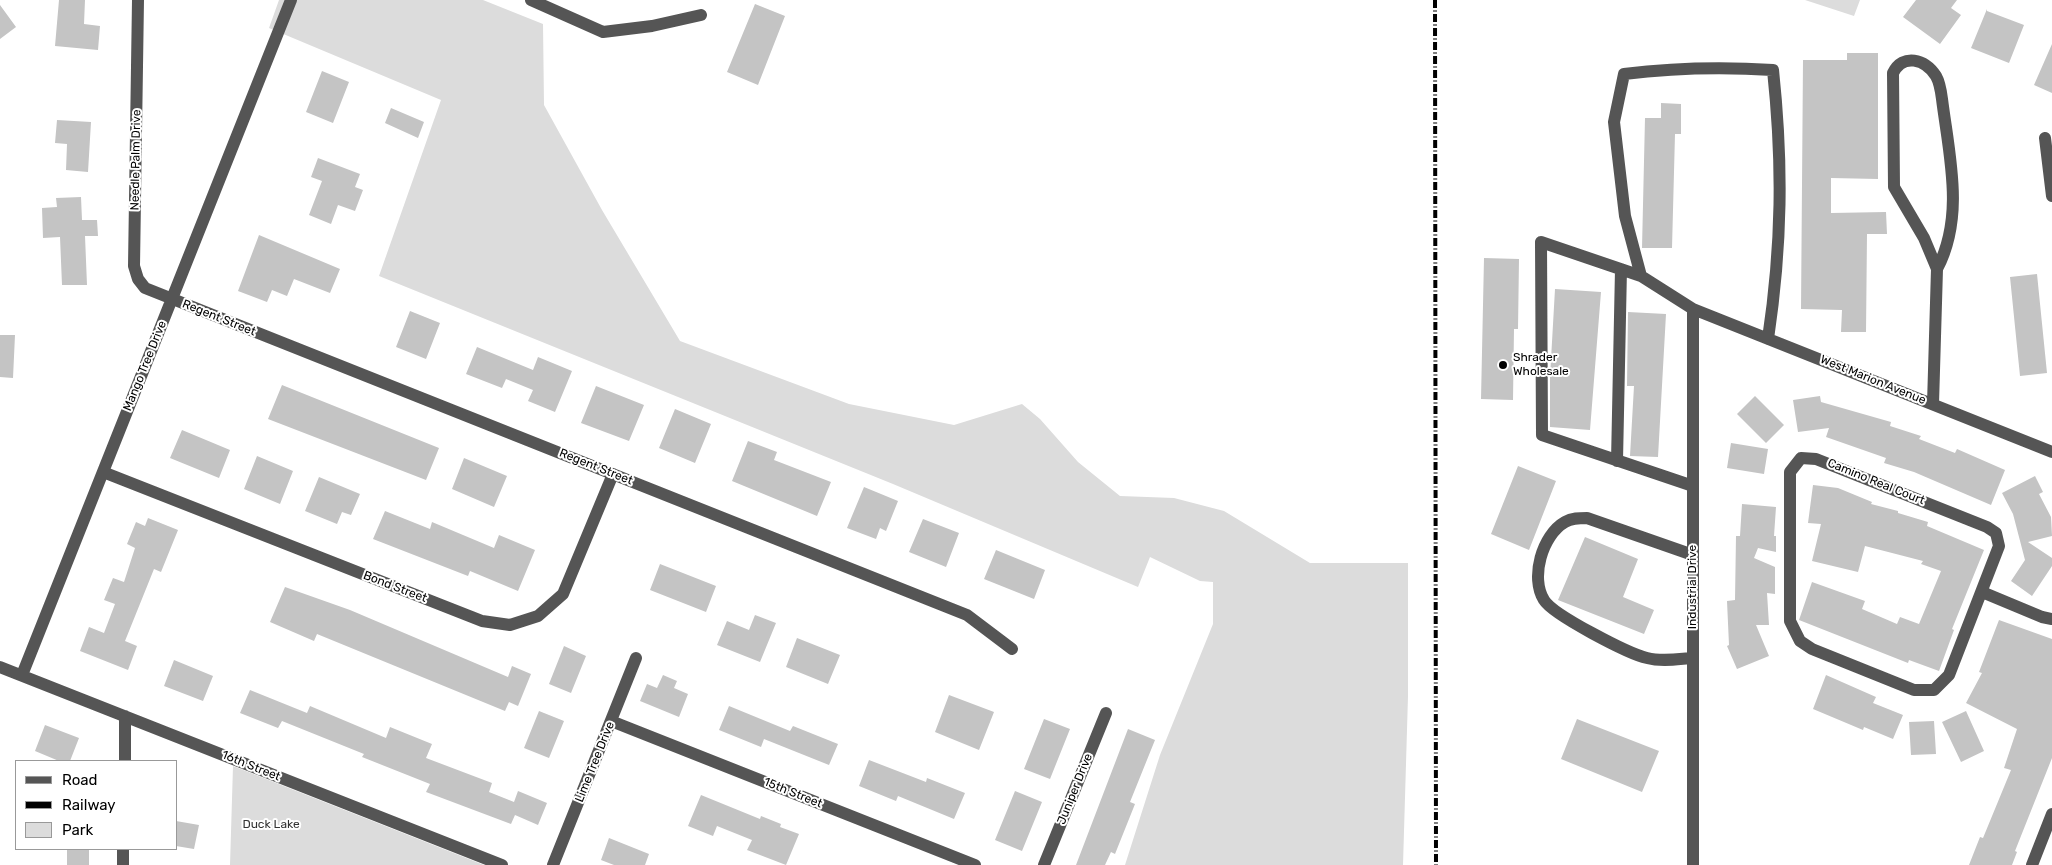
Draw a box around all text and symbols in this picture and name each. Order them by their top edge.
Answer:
street label: Needle Palm Drive [128,109,144,211]
street label: Regent Street [180,297,258,339]
street label: Mango Tree Drive [120,319,170,413]
place label: Shrader Wholesale [1513,351,1569,379]
street label: West Marion Avenue [1818,352,1928,408]
marker: Shrader Wholesale [1497,359,1509,371]
street label: Regent Street [557,446,635,488]
street label: Camino Real Court [1825,456,1927,508]
street label: Industrial Drive [1686,545,1700,629]
street label: Bond Street [361,568,429,606]
street label: Lime Tree Drive [572,720,618,804]
street label: 16th Street [220,748,282,784]
street label: Juniper Drive [1054,751,1096,827]
legend [15,760,178,850]
text: Road [62,771,98,789]
street label: 15th Street [762,775,824,811]
text: Railway [62,796,116,814]
park label: Duck Lake [242,818,300,832]
text: Park [62,821,93,839]

